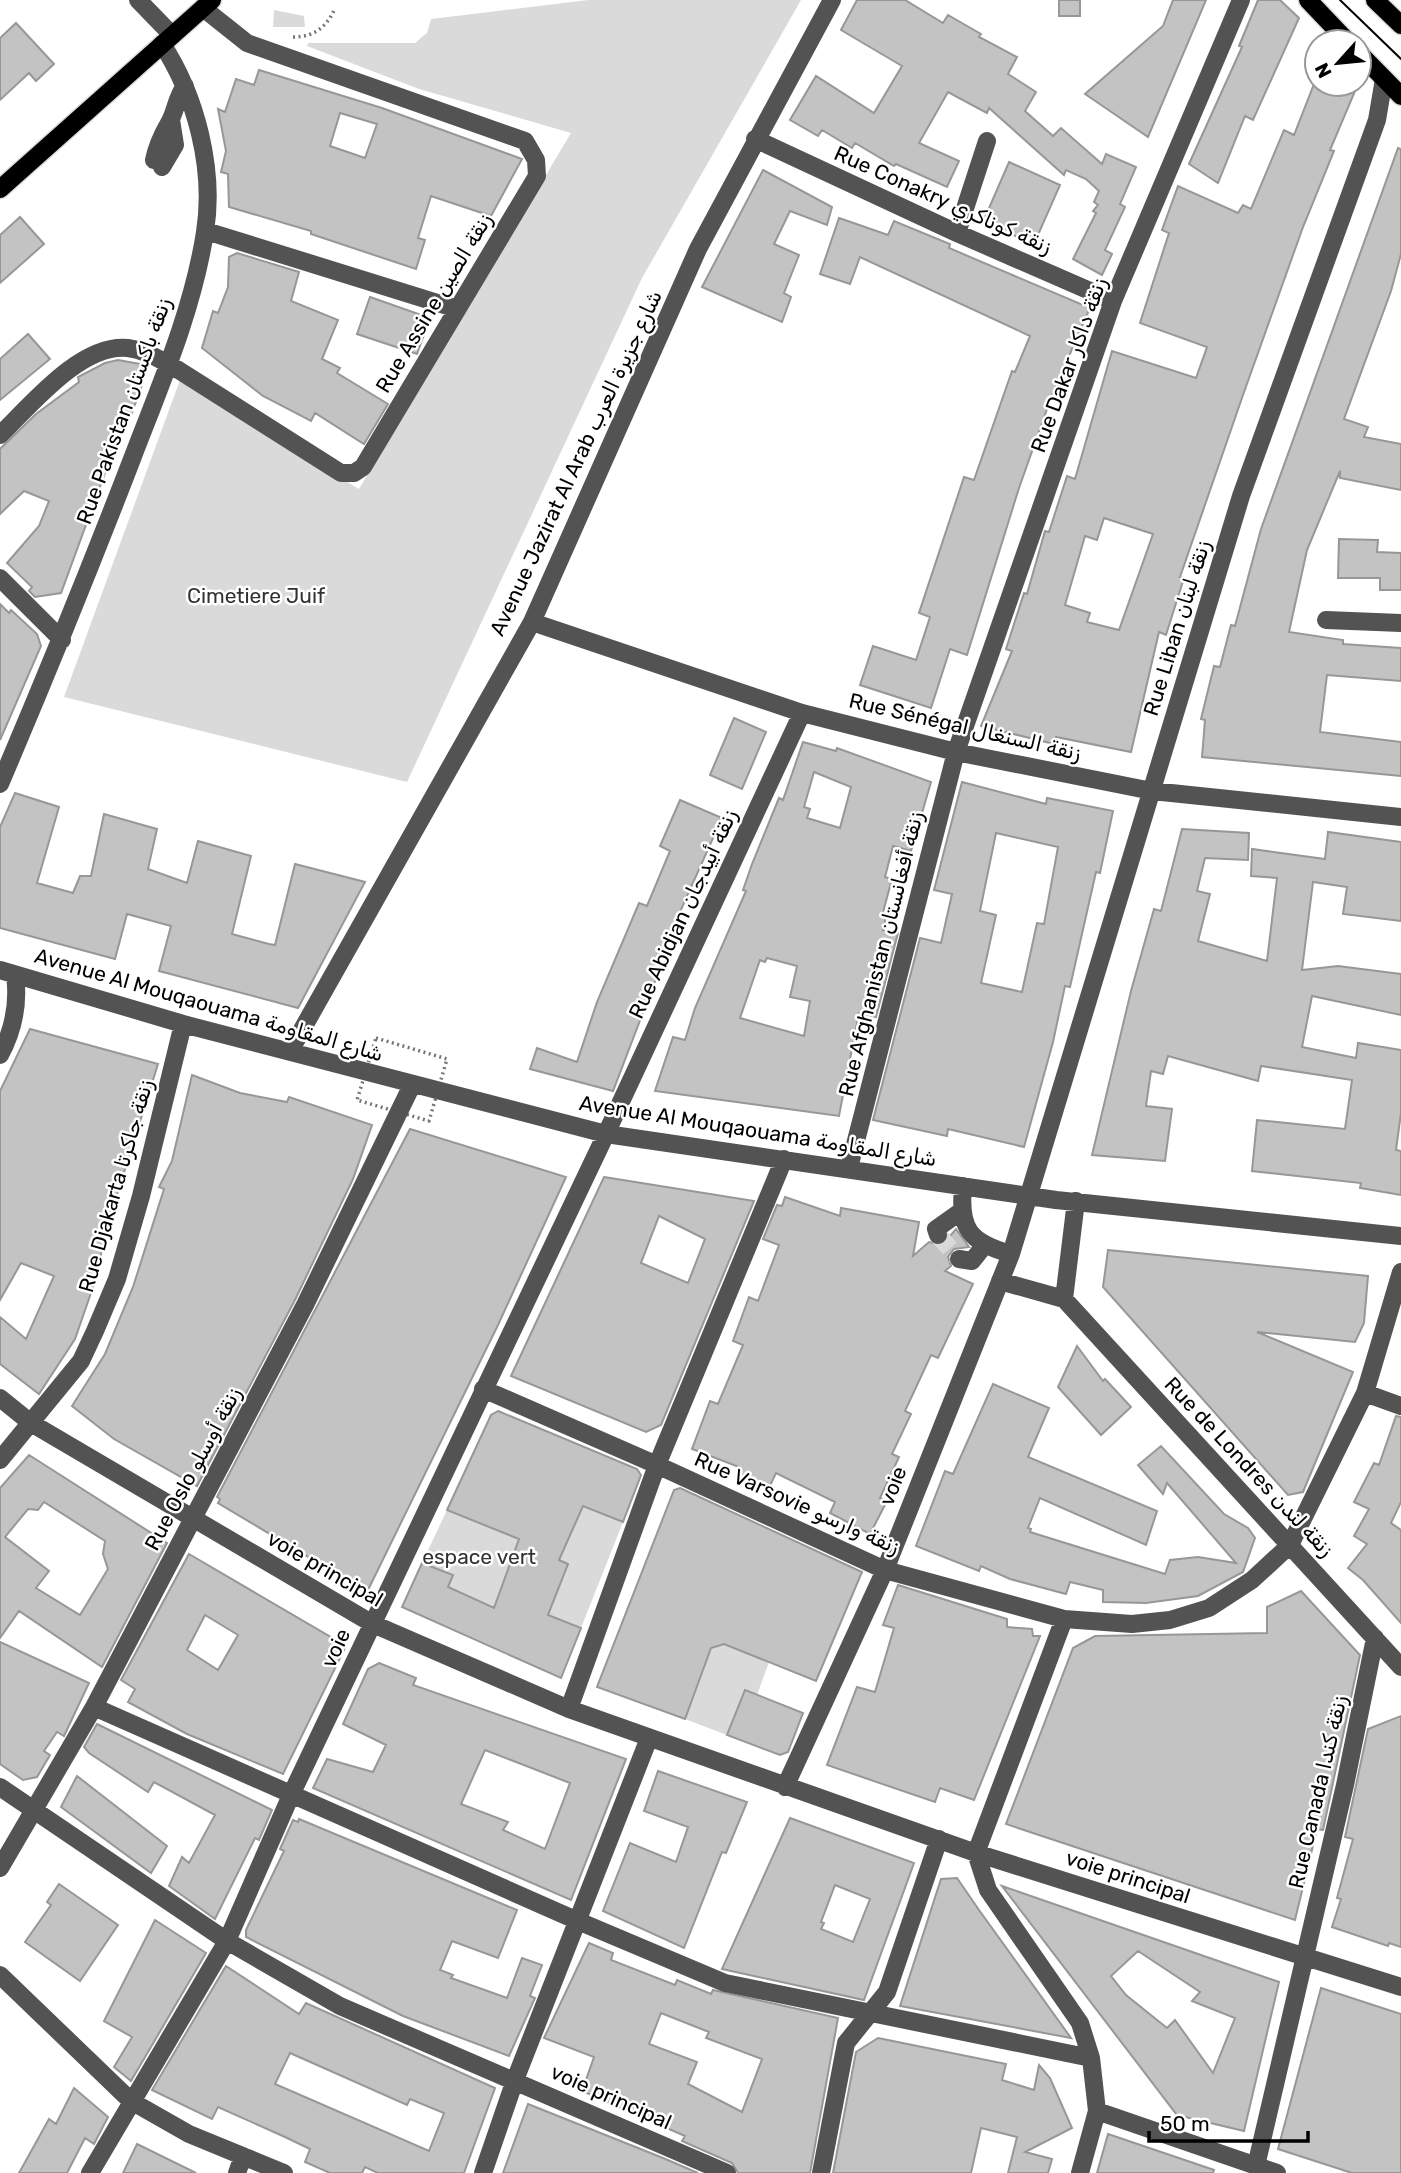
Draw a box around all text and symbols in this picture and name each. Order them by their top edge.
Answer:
north arrow [1303,28,1373,98]
text: N [1310,59,1337,82]
street label: Rue Conakry زنقة كوناكري [830,140,1056,261]
street label: Rue Assine زنقة الصين [370,208,497,397]
street label: Rue Dakar زنقة داكار [1025,274,1112,456]
street label: Avenue Jazirat Al Arab شارع جزيرة العرب [484,286,669,640]
street label: Rue Pakistan زنقة باكستان [71,294,176,527]
street label: Rue Liban زنقة لبنان [1138,537,1215,719]
park label: Cimetiere Juif [187,583,325,608]
street label: Rue Sénégal زنقة السنغال [847,688,1084,765]
street label: Rue Abidjan زنقة أبيدجان [623,805,742,1022]
street label: Rue Afghanistan زنقة أفغانستان [833,809,928,1099]
street label: Avenue Al Mouqaouama شارع المقاومة [31,943,386,1068]
street label: Rue Djakarta زنقة جاكرتا [73,1076,158,1295]
street label: Avenue Al Mouqaouama شارع المقاومة [577,1090,939,1173]
street label: Rue de Londres زنقة لندن [1159,1372,1339,1562]
street label: Rue Oslo زنقة أوسلو [139,1383,247,1555]
street label: Rue Varsovie زنقة وارسو [690,1446,904,1560]
street label: voie [873,1463,912,1509]
street label: voie principal [263,1525,388,1612]
park label: espace vert [422,1544,536,1569]
street label: voie [316,1624,355,1671]
street label: Rue Canada زنقة كندا [1283,1693,1352,1891]
street label: voie principal [1063,1845,1194,1908]
street label: voie principal [547,2059,675,2134]
scale bar [1149,2100,1308,2144]
text: 50 m [1160,2111,1210,2136]

